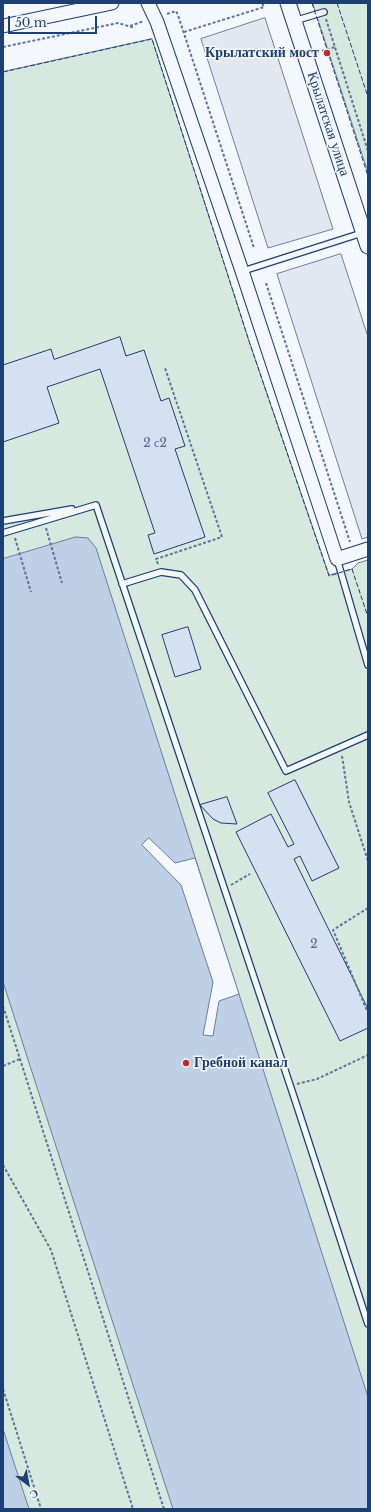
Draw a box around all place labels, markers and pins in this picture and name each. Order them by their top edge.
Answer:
place label: Крылатский мост [205,45,319,61]
marker: Крылатский мост [322,48,332,58]
place label: Гребной канал [194,1055,288,1071]
marker: Гребной канал [181,1058,191,1068]

